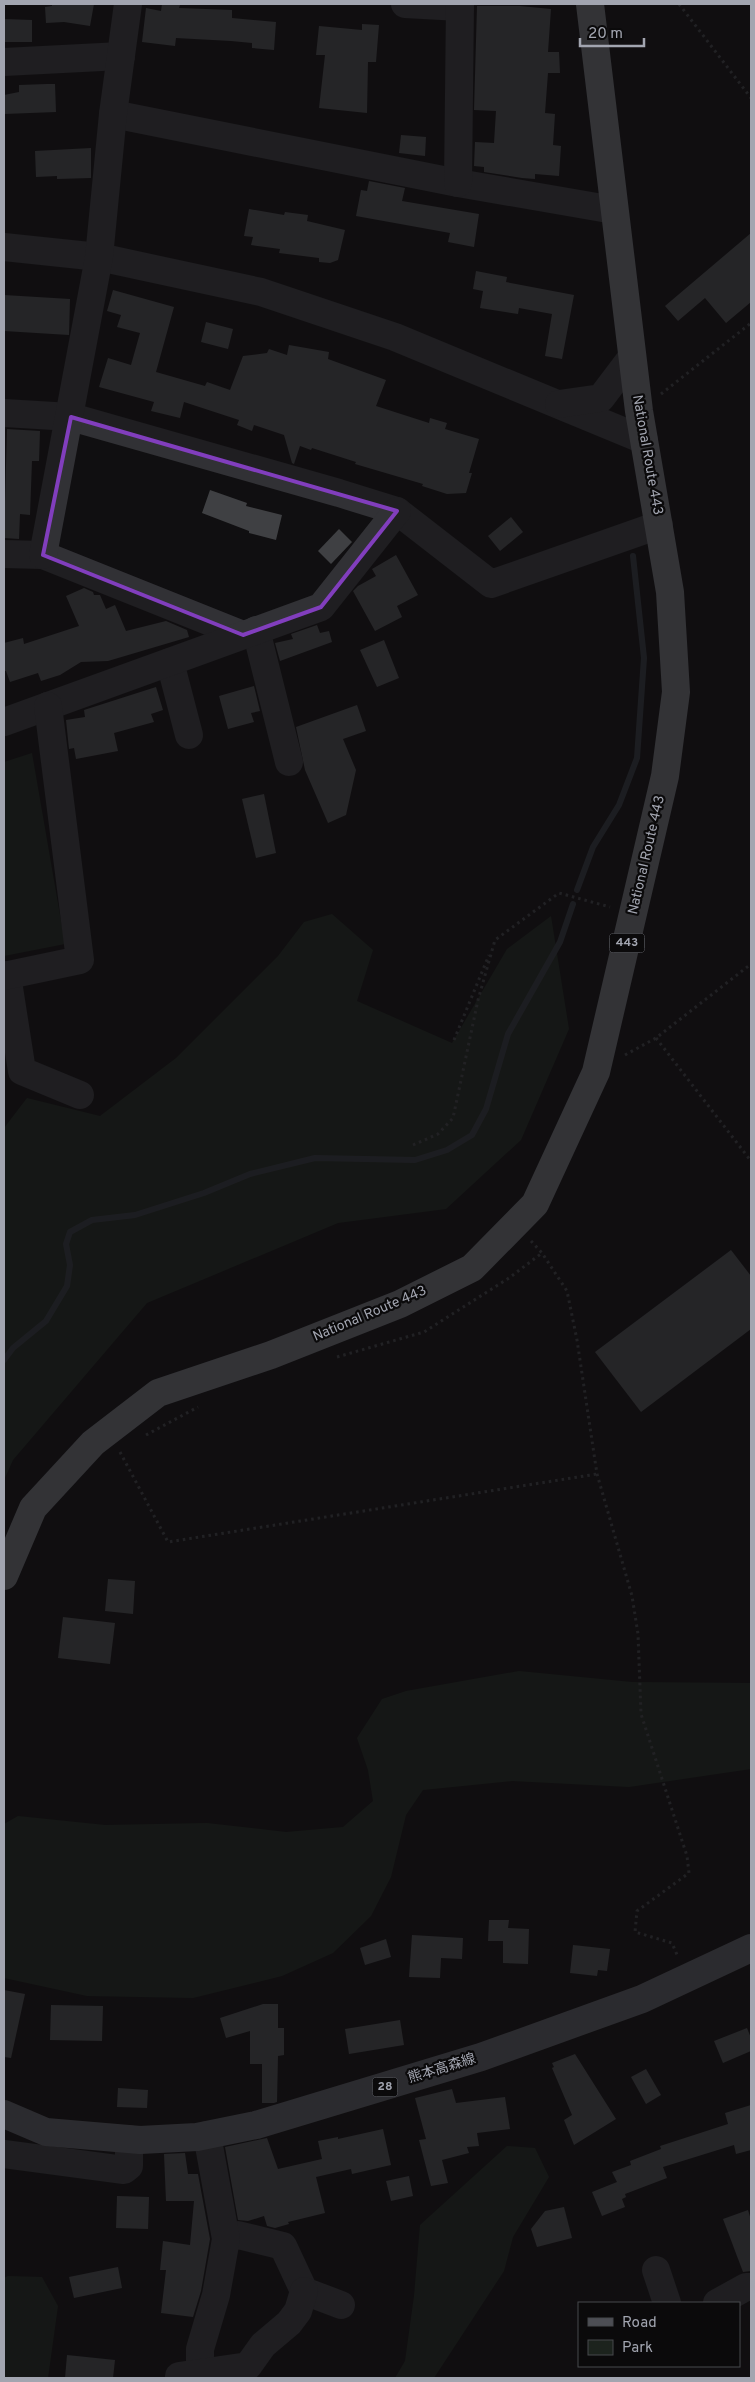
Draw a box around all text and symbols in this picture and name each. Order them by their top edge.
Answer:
scale bar [580,15,644,47]
text: 20 m [588,25,623,44]
street label: National Route 443 [628,394,666,516]
street label: National Route 443 [625,794,669,916]
road number: 443 [610,934,644,952]
street label: National Route 443 [311,1282,429,1346]
street label: 熊本高森線 [406,2050,478,2087]
road number: 28 [372,2078,398,2096]
legend [578,2302,740,2367]
text: Road [622,2314,657,2333]
text: Park [622,2339,653,2358]

